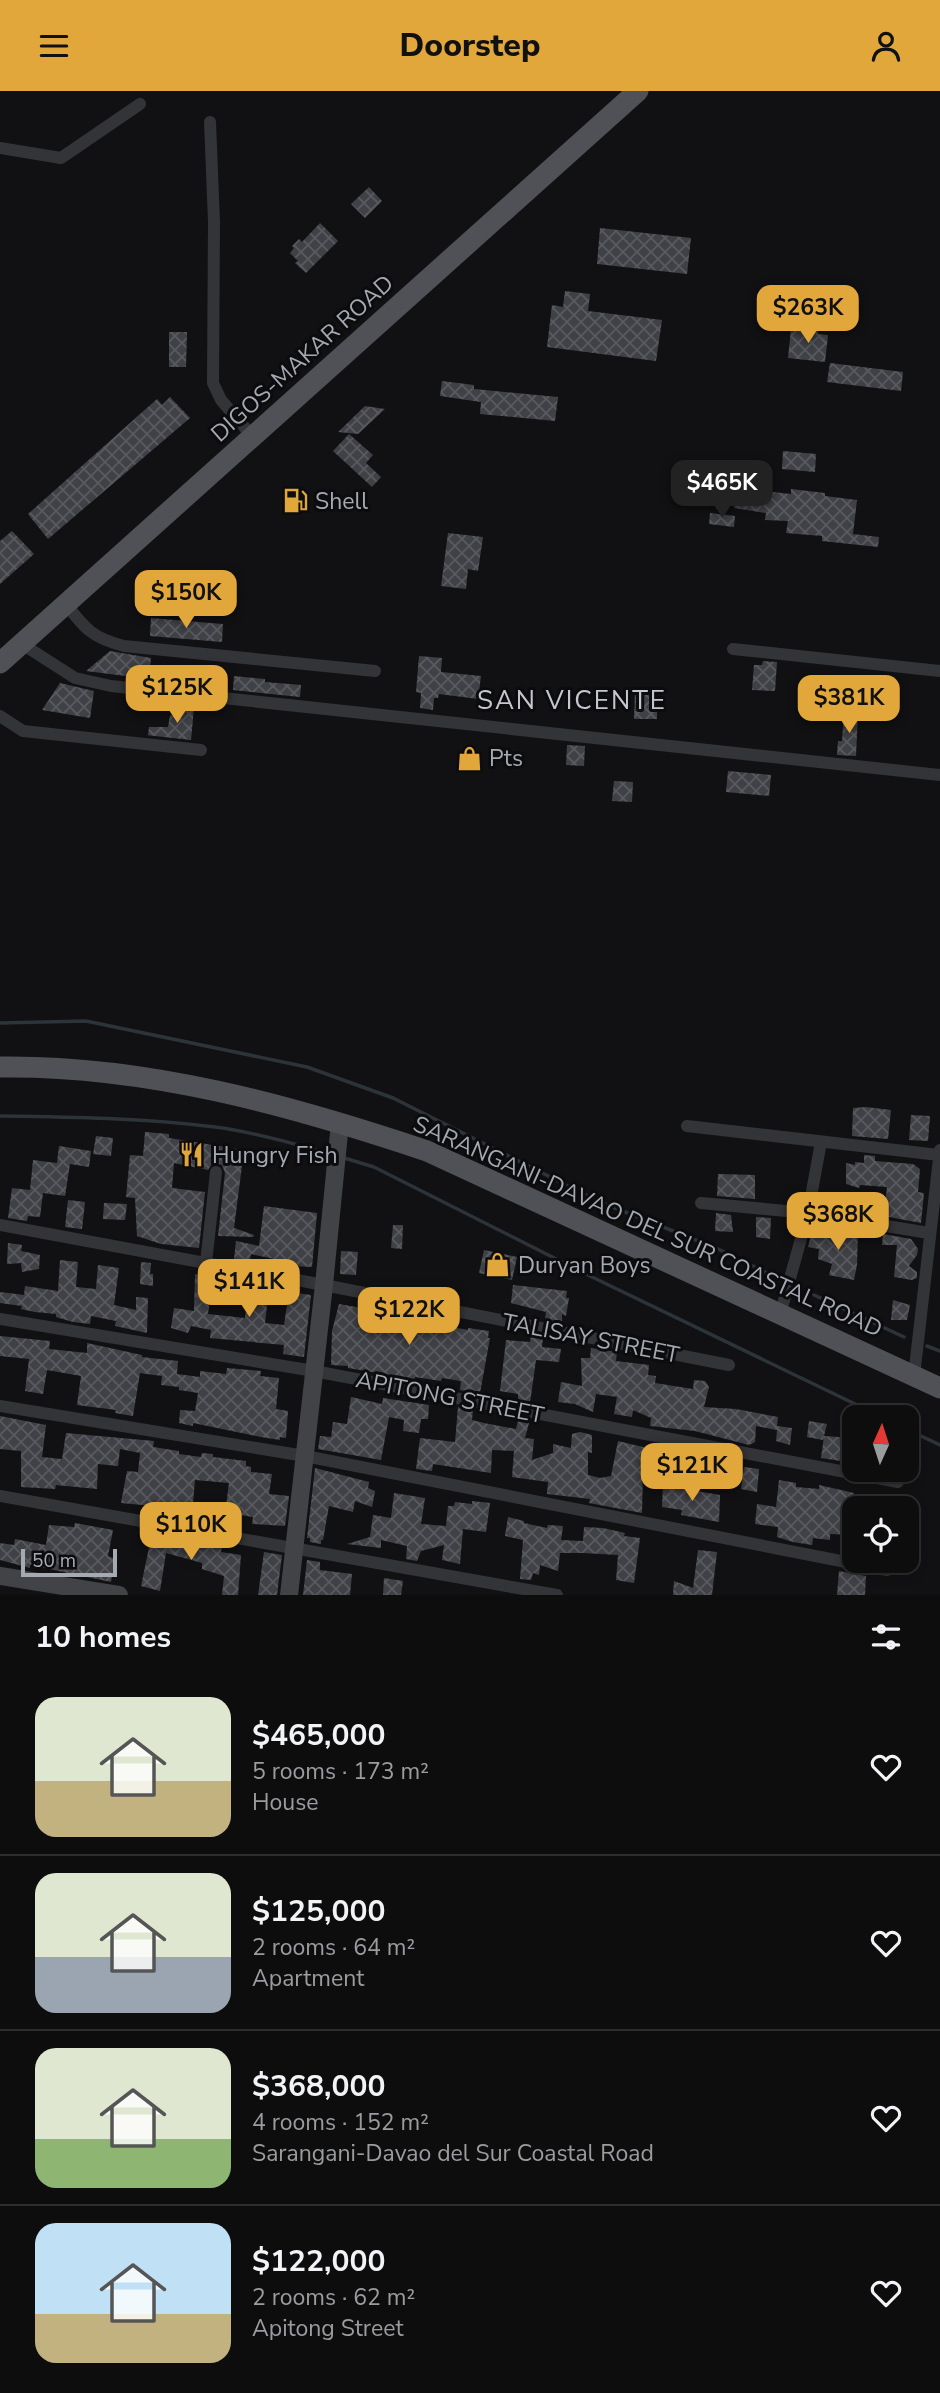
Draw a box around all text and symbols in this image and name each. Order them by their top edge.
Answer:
text: Doorstep [400,24,540,67]
icon: menu [35,27,73,65]
icon: person [867,27,905,65]
street label: DIGOS-MAKAR ROAD [204,268,400,449]
pin: $263K [759,285,857,345]
text: $263K [773,292,843,323]
pin: $465K [673,461,771,520]
text: $465K [687,467,757,498]
place label: Shell [315,486,368,517]
fuel station icon: Shell [281,487,309,515]
pin: $150K [137,571,235,630]
text: $150K [151,577,221,608]
pin: $125K [128,665,226,725]
text: $125K [142,672,212,703]
pin: $381K [800,675,898,735]
text: $381K [814,682,884,713]
district label: SAN VICENTE [477,683,667,718]
place label: Pts [489,743,523,774]
shop icon: Pts [455,744,483,772]
street label: SARANGANI-DAVAO DEL SUR COASTAL ROAD [408,1109,887,1344]
place label: Hungry Fish [212,1140,338,1171]
restaurant icon: Hungry Fish [178,1141,206,1169]
pin: $368K [789,1193,887,1252]
text: $368K [803,1199,873,1230]
place label: Duryan Boys [518,1250,650,1281]
shop icon: Duryan Boys [484,1251,512,1279]
pin: $141K [200,1259,298,1319]
text: $141K [214,1266,284,1297]
pin: $122K [360,1287,458,1347]
text: $122K [374,1294,444,1325]
street label: TALISAY STREET [500,1306,682,1371]
street label: APITONG STREET [353,1364,547,1431]
north arrow [842,1405,919,1482]
map controls [842,1405,919,1573]
pin: $121K [643,1443,741,1503]
text: $121K [657,1450,727,1481]
button: locate [842,1496,919,1573]
pin: $110K [142,1503,240,1562]
text: $110K [156,1509,226,1540]
scale bar [21,1546,117,1578]
text: 50 m [32,1548,76,1574]
text: 10 homes [35,1617,171,1658]
icon: filters [867,1618,905,1656]
text: $465,000 [252,1715,385,1756]
icon: home [91,1725,175,1809]
icon: heart [867,1748,905,1786]
text: 5 rooms · 173 m² [252,1756,429,1787]
text: House [252,1787,319,1818]
text: $125,000 [252,1891,385,1932]
icon: home [91,1901,175,1985]
icon: heart [867,1924,905,1962]
text: 2 rooms · 64 m² [252,1932,415,1963]
text: Apartment [252,1963,364,1994]
text: $368,000 [252,2066,385,2107]
icon: home [91,2076,175,2160]
icon: heart [867,2099,905,2137]
text: 4 rooms · 152 m² [252,2107,429,2138]
text: Sarangani-Davao del Sur Coastal Road [252,2138,654,2169]
text: $122,000 [252,2241,385,2282]
icon: home [91,2251,175,2335]
icon: heart [867,2274,905,2312]
text: 2 rooms · 62 m² [252,2282,415,2313]
text: Apitong Street [252,2313,403,2344]

